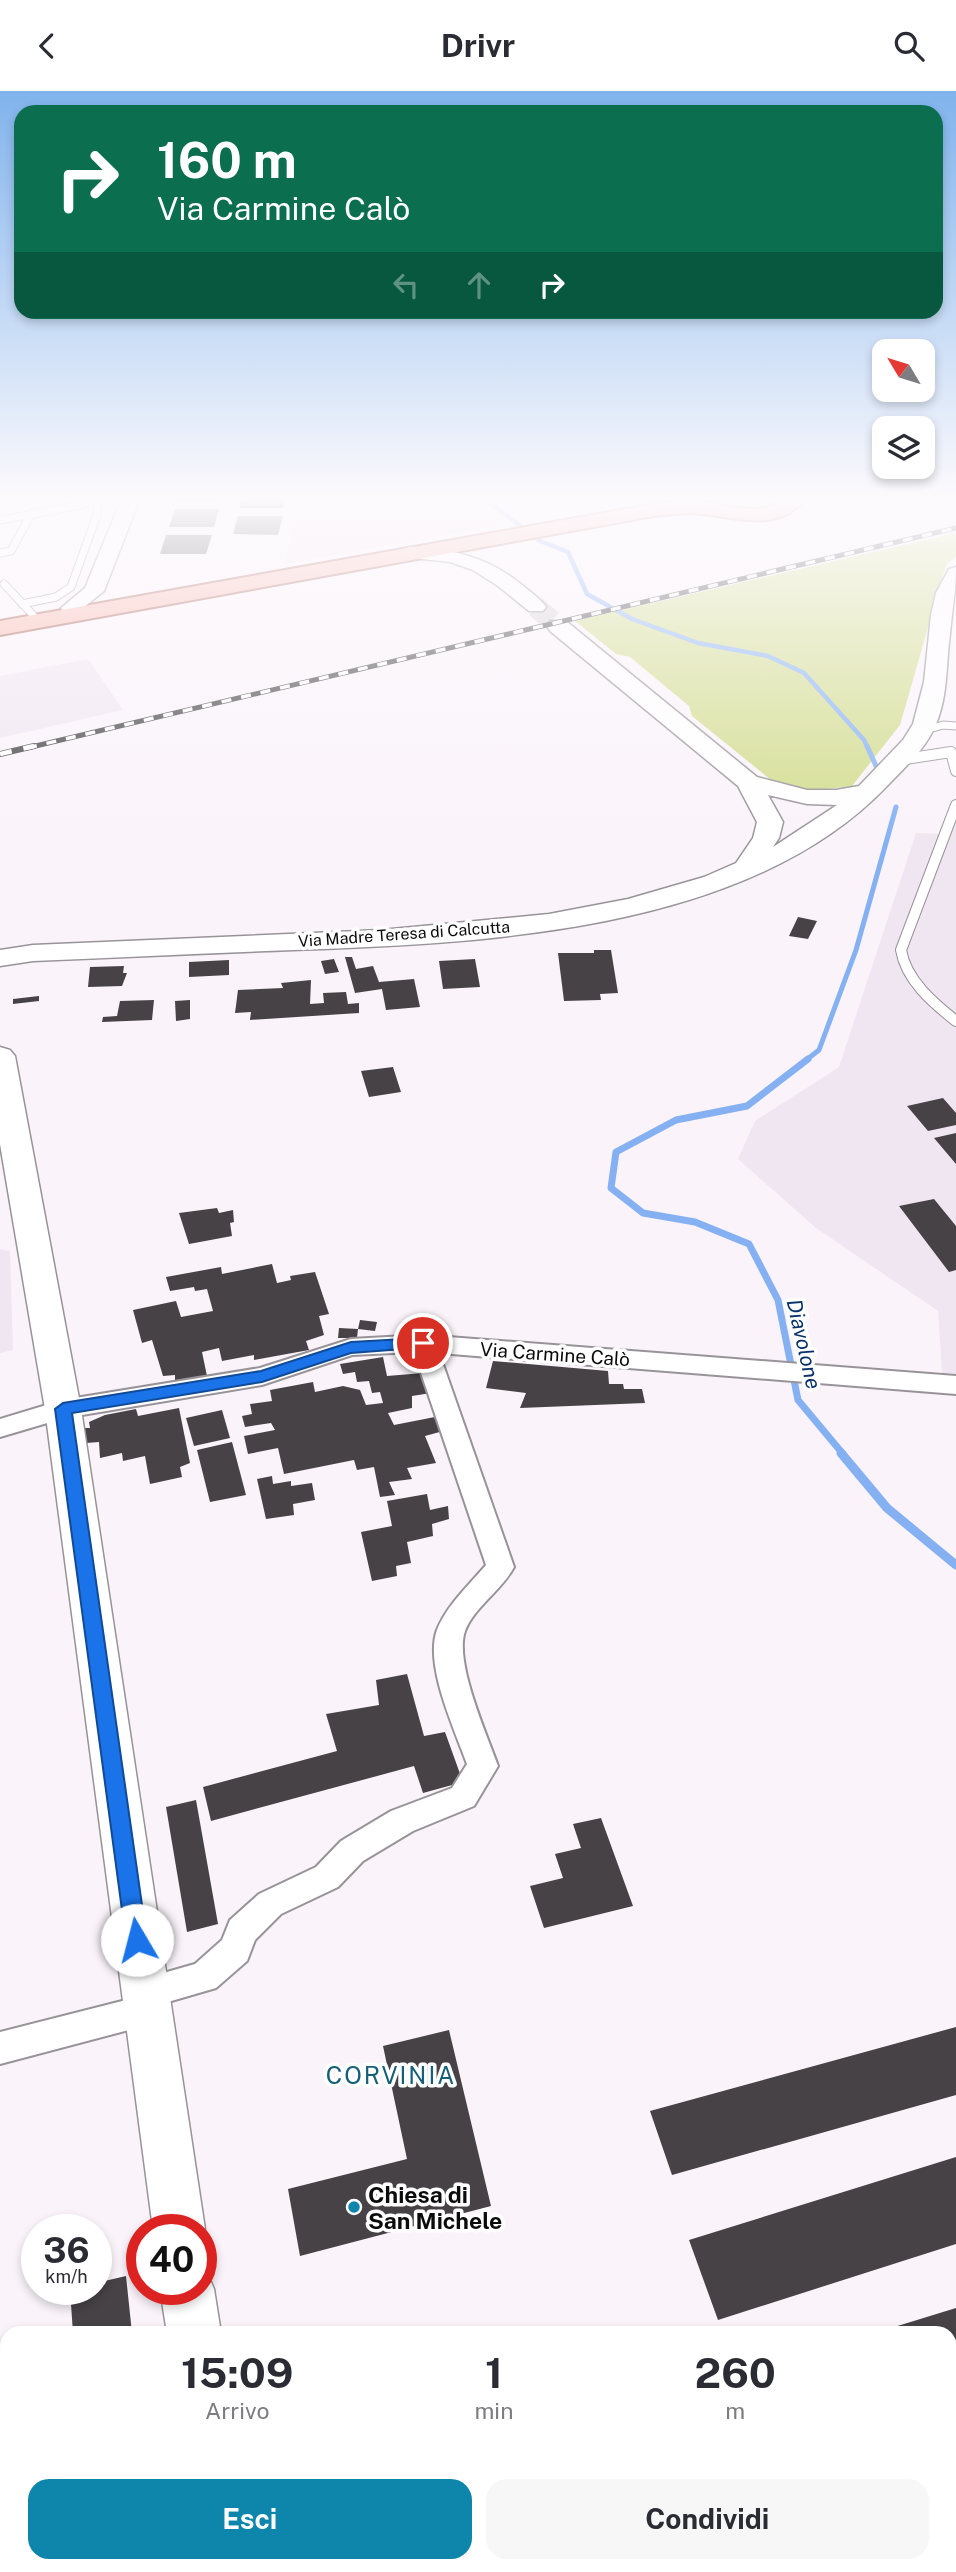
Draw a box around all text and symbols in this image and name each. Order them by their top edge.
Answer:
icon: back [28,27,66,65]
text: Drivr [441,27,515,64]
icon: search [890,27,928,65]
text: 160 m [157,131,297,189]
icon: right [42,133,133,224]
text: Via Carmine Calò [157,190,410,227]
icon: left [387,266,425,304]
icon: ahead [460,266,498,304]
icon: right [533,266,571,304]
north arrow [872,339,934,403]
map controls [872,339,935,479]
button: layers [872,416,935,479]
street label: Via Madre Teresa di Calcutta [297,917,511,951]
water label: Diavolone [782,1297,826,1391]
pin [393,1313,453,1373]
icon: arrive [404,1324,442,1362]
street label: Via Carmine Calò [479,1338,631,1370]
position arrow [100,1903,174,1977]
district label: CORVINIA [326,2061,456,2089]
place label: Chiesa di San Michele [368,2181,502,2234]
marker: Chiesa di San Michele [346,2199,362,2215]
speed limit sign: 40 [126,2214,217,2305]
text: 36 [43,2230,90,2271]
text: km/h [45,2266,88,2287]
text: 15:09 [181,2348,293,2397]
text: 1 [485,2348,503,2397]
text: 260 [695,2348,776,2397]
text: Arrivo [205,2397,269,2424]
text: min [474,2397,513,2424]
text: m [725,2397,745,2424]
button: Esci [28,2479,472,2559]
button: Condividi [486,2479,929,2559]

